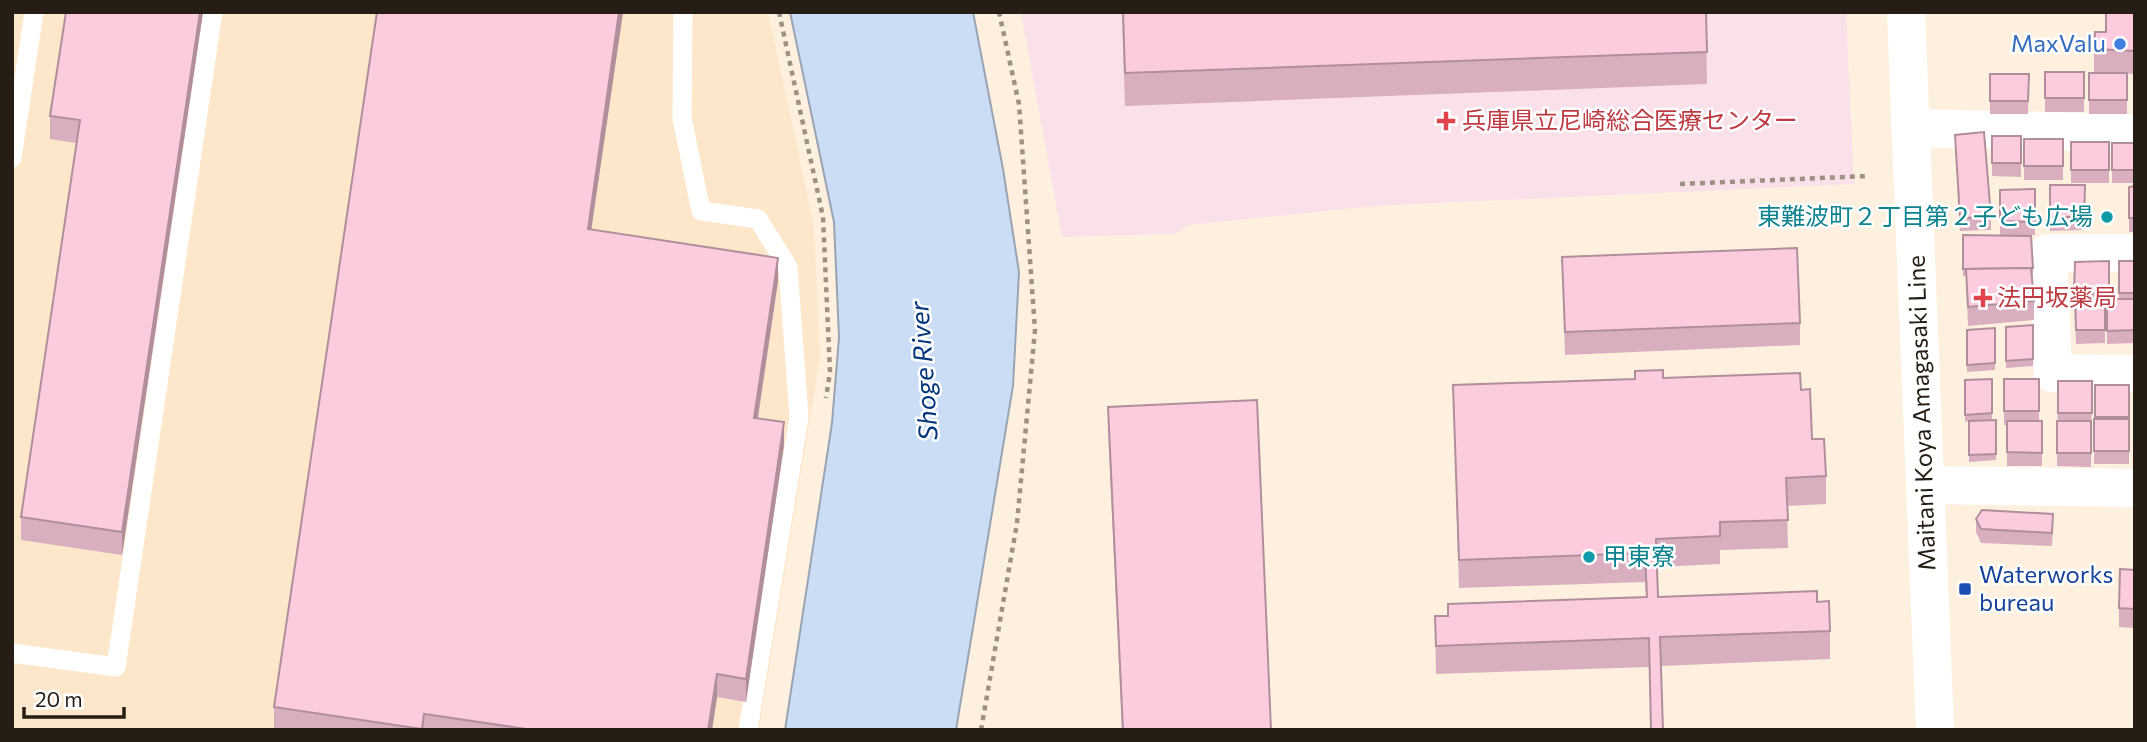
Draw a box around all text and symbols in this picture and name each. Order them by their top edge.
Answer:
place label: MaxValu [2011,28,2106,57]
marker: MaxValu [2112,36,2128,52]
place label: 兵庫県立尼崎総合医療センター [1462,105,1798,134]
marker: 兵庫県立尼崎総合医療センター [1436,111,1456,131]
place label: 東難波町２丁目第２子ども広場 [1757,201,2093,230]
marker: 東難波町２丁目第２子ども広場 [2099,209,2115,225]
street label: Maitani Koya Amagasaki Line [1900,255,1941,571]
place label: 法円坂薬局 [1997,282,2117,311]
marker: 法円坂薬局 [1975,290,1991,306]
water label: Shoge River [902,299,943,442]
place label: 甲東寮 [1603,541,1675,570]
marker: 甲東寮 [1581,549,1597,565]
place label: Waterworks bureau [1979,559,2113,616]
marker: Waterworks bureau [1957,581,1973,597]
scale bar [24,676,124,720]
text: 20 m [35,686,83,711]

